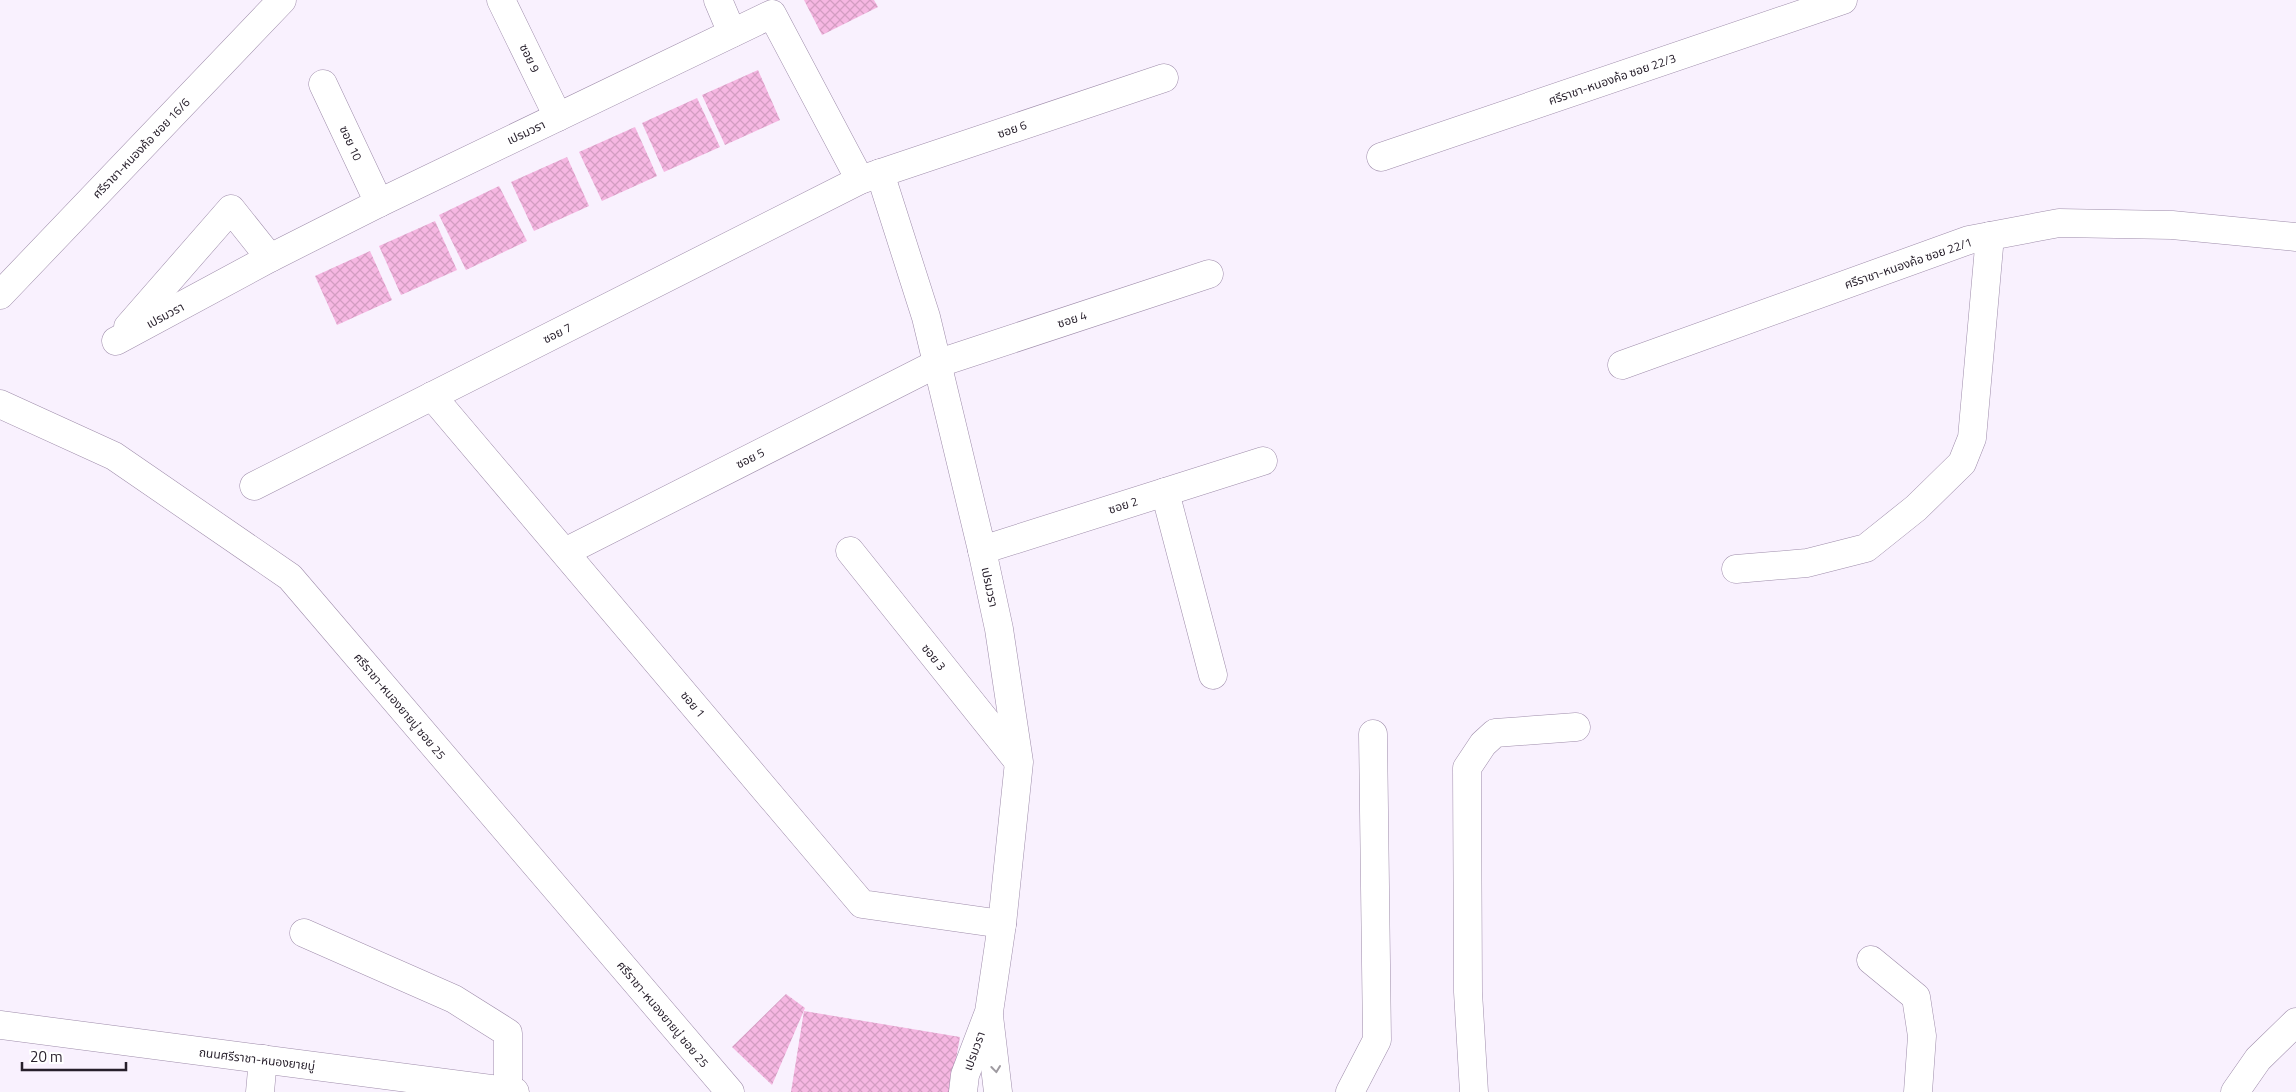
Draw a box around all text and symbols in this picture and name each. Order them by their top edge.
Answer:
street label: ซอย 9 [515,40,545,76]
street label: ศรีราชา-หนองค้อ ซอย 22/3 [1546,48,1678,110]
street label: ศรีราชา-หนองค้อ ซอย 16/6 [88,93,195,203]
street label: เปรมวรา [504,115,548,149]
street label: ซอย 6 [995,115,1030,143]
street label: ซอย 10 [335,122,367,164]
street label: ศรีราชา-หนองค้อ ซอย 22/1 [1842,232,1974,294]
street label: เปรมวรา [143,297,187,333]
street label: ซอย 4 [1055,305,1089,333]
street label: ซอย 7 [539,318,575,348]
street label: ซอย 5 [732,443,768,473]
street label: ซอย 2 [1106,491,1140,519]
street label: เปรมวรา [976,565,1004,609]
street label: ซอย 3 [917,639,951,675]
street label: ศรีราชา-หนองยายบู่ ซอย 25 [350,648,451,764]
street label: ซอย 1 [676,686,710,722]
street label: ศรีราชา-หนองยายบู่ ซอย 25 [613,956,714,1072]
street label: เปรมวรา [958,1029,990,1073]
scale bar [22,1040,126,1072]
street label: ถนนศรีราชา-หนองยายบู่ [198,1042,316,1076]
text: 20 m [30,1045,63,1068]
one-way arrow [990,1066,1001,1074]

